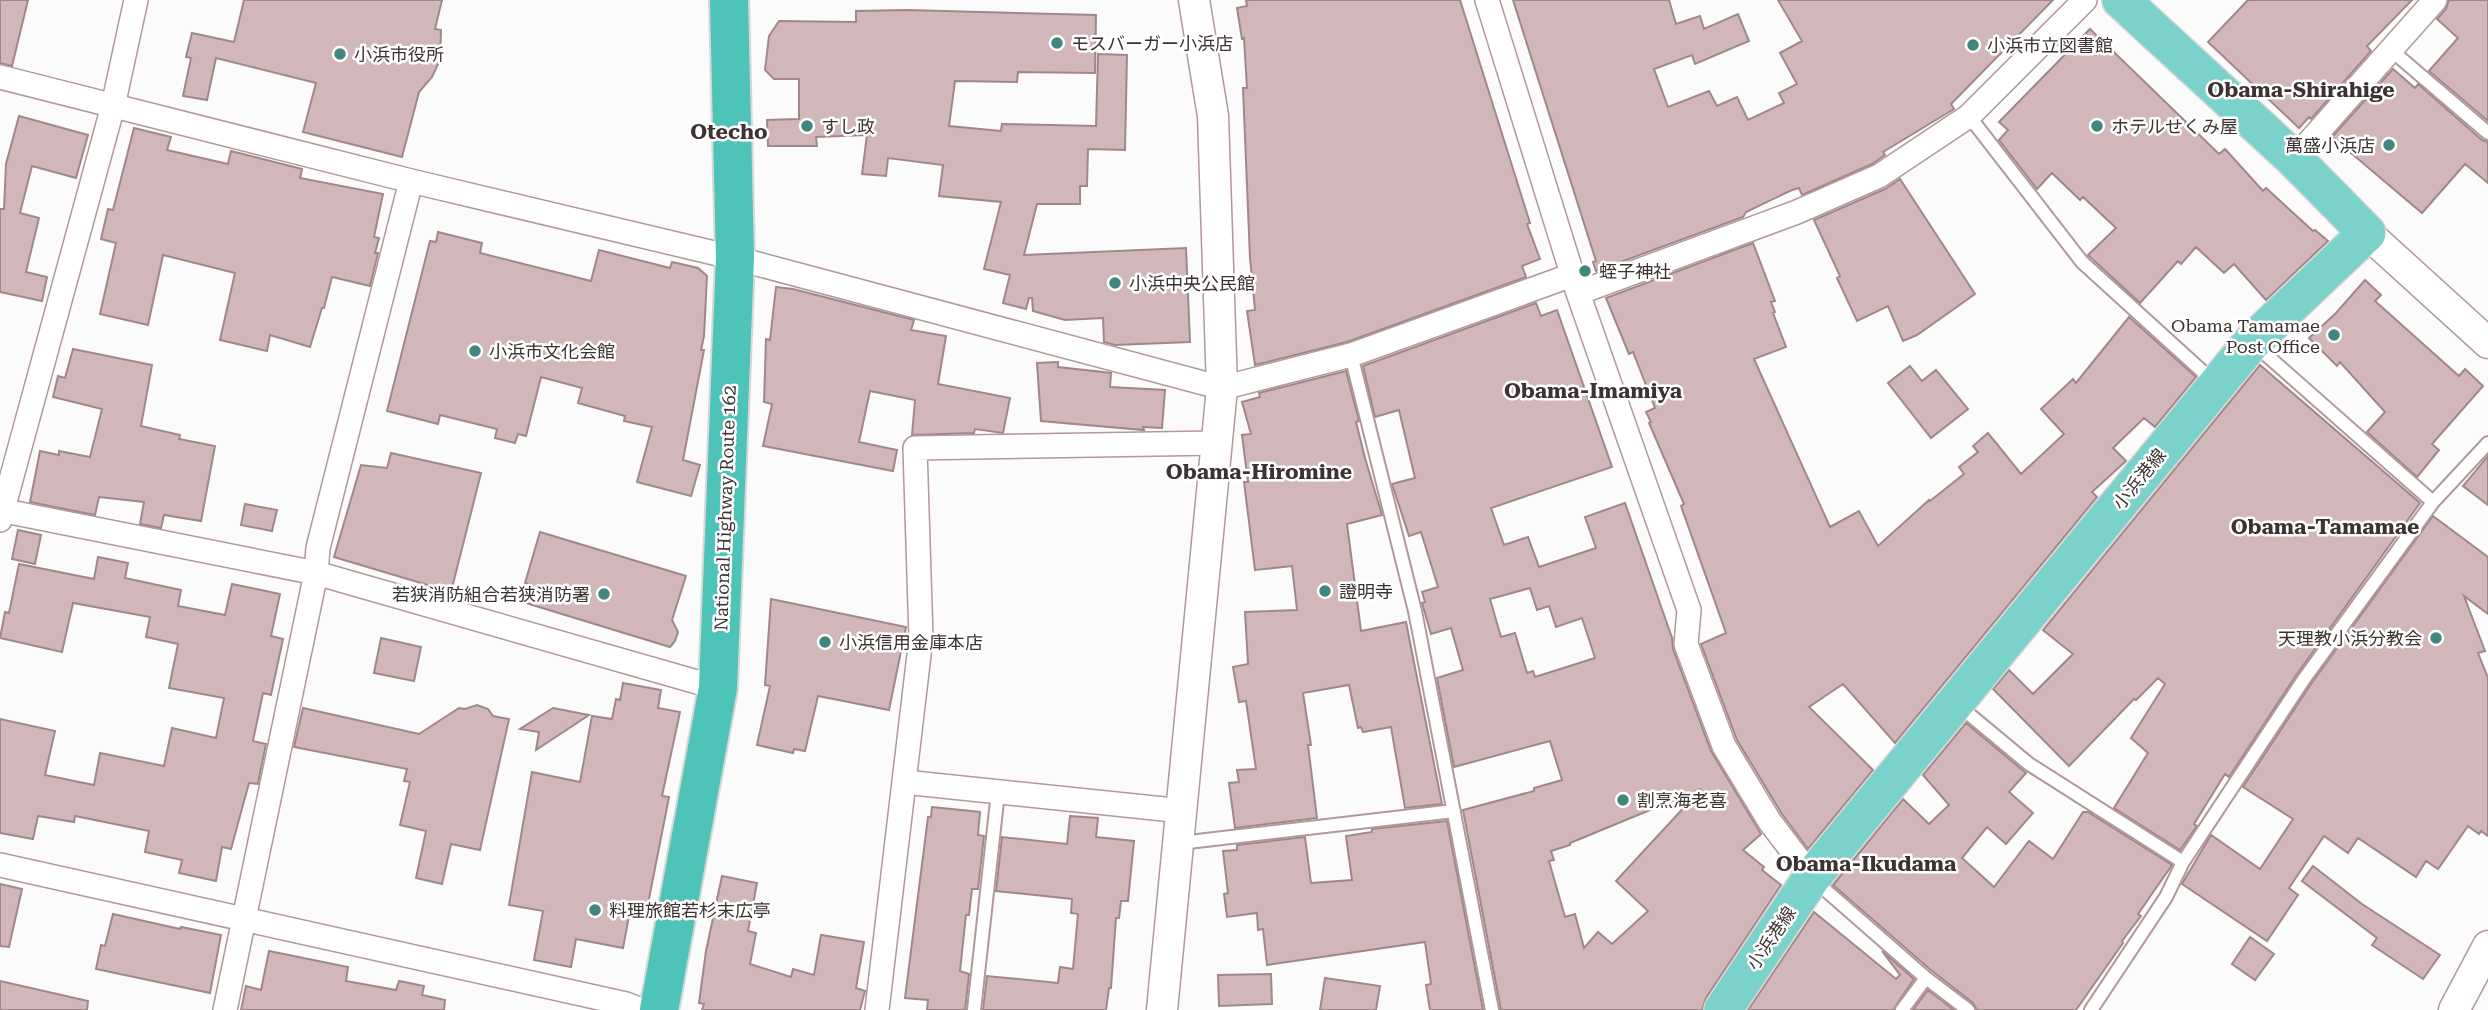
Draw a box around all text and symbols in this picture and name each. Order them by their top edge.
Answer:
place label: モスバーガー小浜店 [1071,33,1233,54]
marker: モスバーガー小浜店 [1049,35,1065,51]
place label: 小浜市立図書館 [1987,35,2113,56]
marker: 小浜市立図書館 [1965,37,1981,53]
place label: 小浜市役所 [354,44,444,65]
marker: 小浜市役所 [332,46,348,62]
district label: Obama-Shirahige [2207,78,2395,102]
place label: すし政 [821,116,875,137]
place label: ホテルせくみ屋 [2111,116,2238,137]
marker: すし政 [799,118,815,134]
marker: ホテルせくみ屋 [2089,118,2105,134]
district label: Otecho [690,120,768,144]
place label: 萬盛小浜店 [2285,135,2375,156]
marker: 萬盛小浜店 [2381,137,2397,153]
place label: 蛭子神社 [1599,261,1671,282]
marker: 蛭子神社 [1577,263,1593,279]
place label: 小浜中央公民館 [1129,273,1255,294]
marker: 小浜中央公民館 [1107,275,1123,291]
place label: Obama Tamamae Post Office [2171,315,2320,357]
marker: Obama Tamamae Post Office [2326,327,2342,343]
place label: 小浜市文化会館 [489,341,615,362]
marker: 小浜市文化会館 [467,343,483,359]
district label: Obama-Imamiya [1504,379,1683,403]
street label: National Highway Route 162 [710,385,740,631]
street label: 小浜港線 [2108,444,2170,514]
district label: Obama-Hiromine [1166,460,1352,484]
district label: Obama-Tamamae [2231,515,2419,539]
place label: 證明寺 [1339,581,1393,602]
marker: 證明寺 [1317,583,1333,599]
place label: 若狭消防組合若狭消防署 [392,584,590,605]
marker: 若狭消防組合若狭消防署 [596,586,612,602]
place label: 天理教小浜分教会 [2278,628,2422,649]
marker: 天理教小浜分教会 [2428,630,2444,646]
place label: 小浜信用金庫本店 [839,632,983,653]
marker: 小浜信用金庫本店 [817,634,833,650]
place label: 割烹海老喜 [1637,790,1727,811]
marker: 割烹海老喜 [1615,792,1631,808]
district label: Obama-Ikudama [1776,852,1957,876]
place label: 料理旅館若杉末広亭 [609,900,771,921]
marker: 料理旅館若杉末広亭 [587,902,603,918]
street label: 小浜港線 [1742,902,1800,974]

